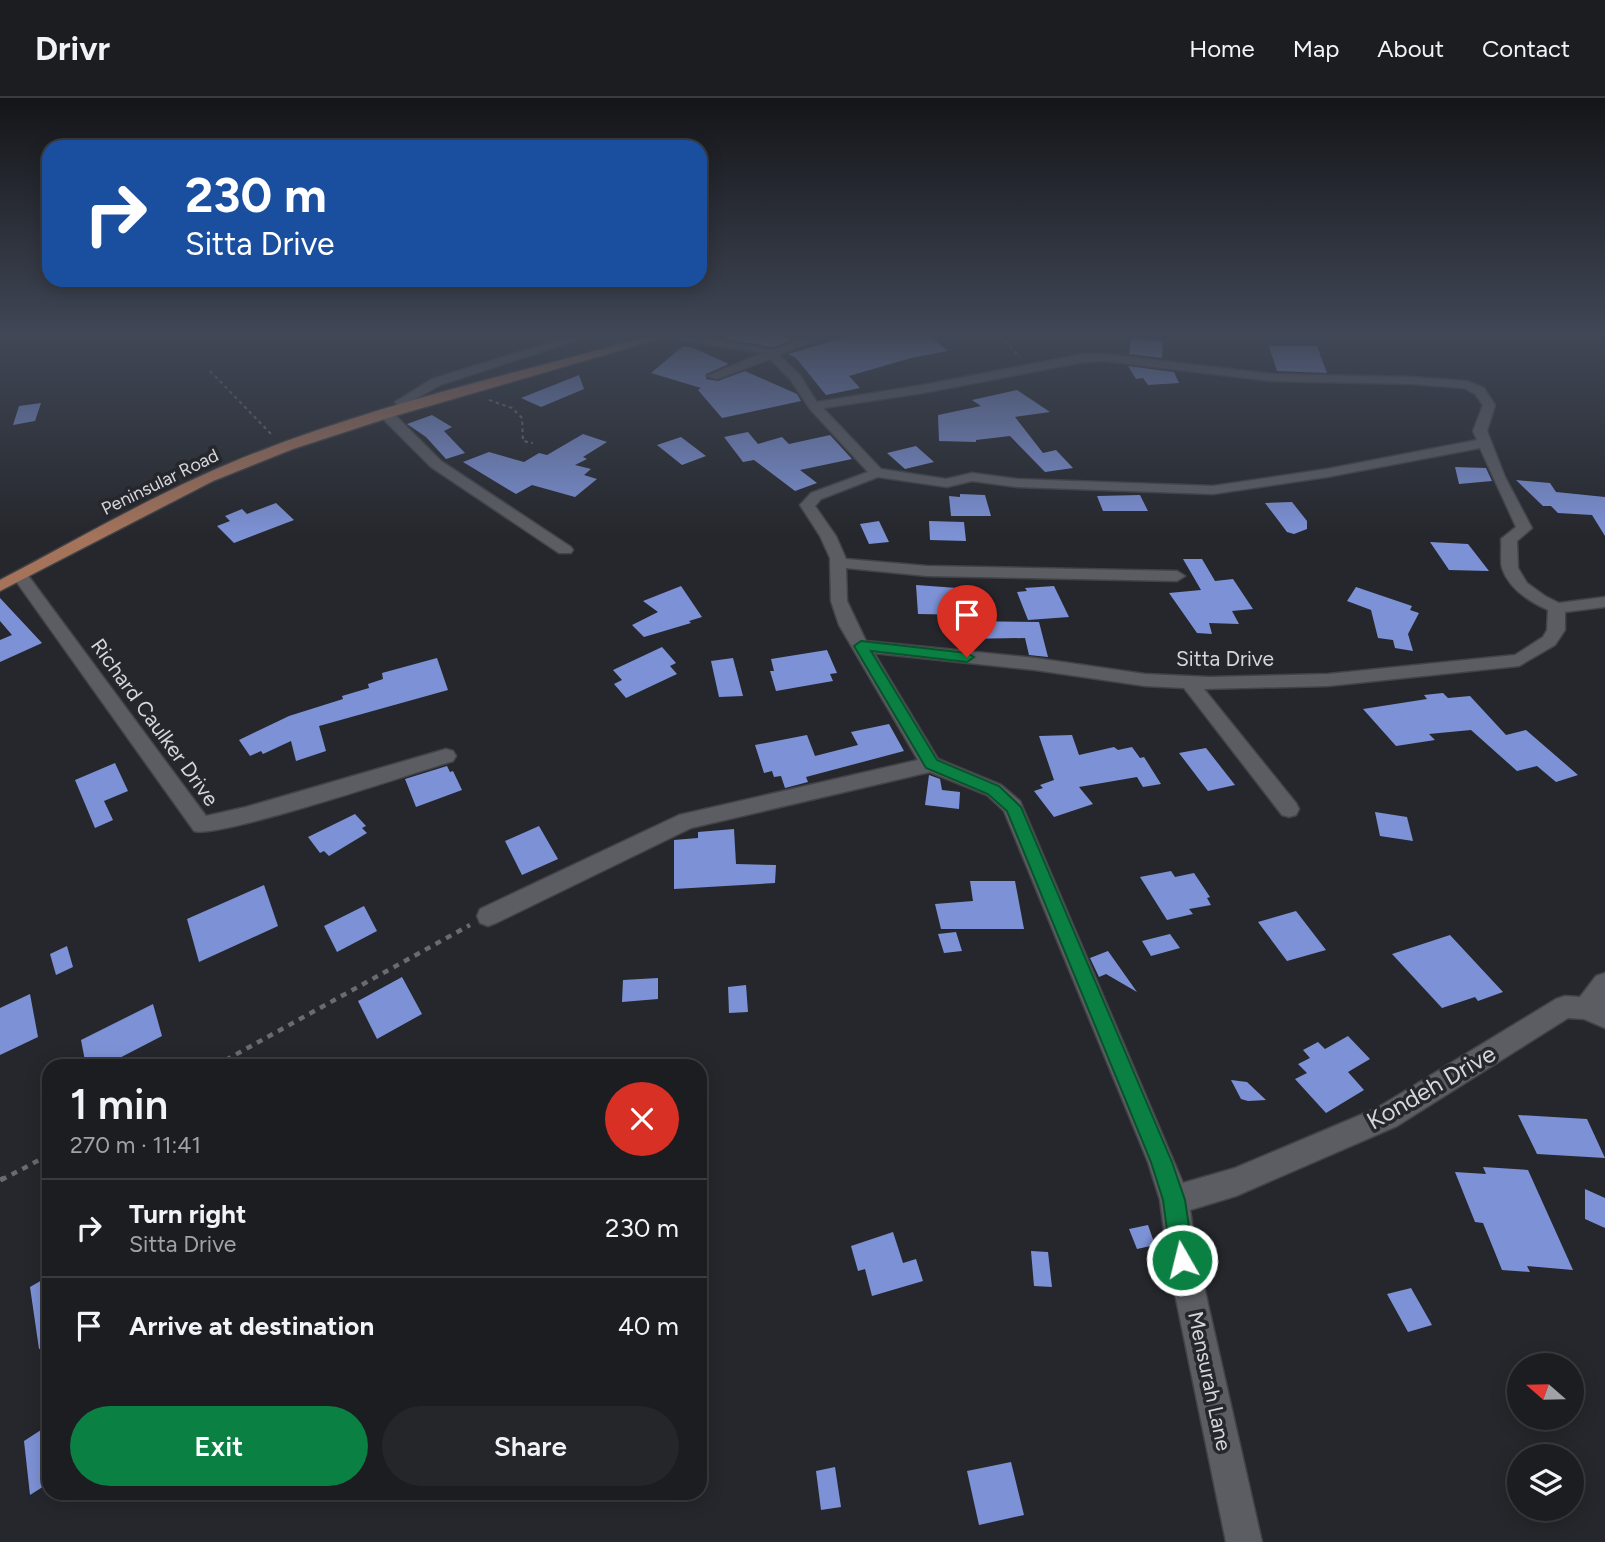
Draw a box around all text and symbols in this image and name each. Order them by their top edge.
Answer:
text: Drivr [35,29,110,68]
text: Home [1189,34,1255,63]
text: Map [1293,34,1339,63]
text: About [1377,34,1444,63]
text: Contact [1482,34,1570,63]
text: 230 m [185,165,327,224]
icon: right [70,168,161,259]
text: Sitta Drive [185,225,334,263]
street label: Peninsular Road [98,444,222,520]
pin [937,585,997,657]
icon: arrive [948,596,986,634]
street label: Richard Caulker Drive [86,633,224,811]
street label: Sitta Drive [1176,646,1274,671]
street label: Kondeh Drive [1362,1039,1500,1135]
text: 1 min [70,1079,168,1130]
button: close [605,1082,679,1156]
text: 270 m · 11:41 [70,1131,201,1159]
text: Turn right [129,1198,246,1230]
icon: right [70,1209,108,1247]
text: 230 m [605,1212,679,1244]
position arrow [1145,1223,1219,1297]
text: Sitta Drive [129,1230,236,1258]
icon: arrive [70,1307,108,1345]
street label: Mensurah Lane [1183,1309,1237,1453]
text: Arrive at destination [129,1310,374,1342]
text: 40 m [618,1310,679,1342]
north arrow [1507,1353,1584,1430]
map controls [1507,1353,1584,1521]
button: Exit [70,1406,368,1486]
button: Share [382,1406,679,1486]
button: layers [1507,1444,1584,1521]

